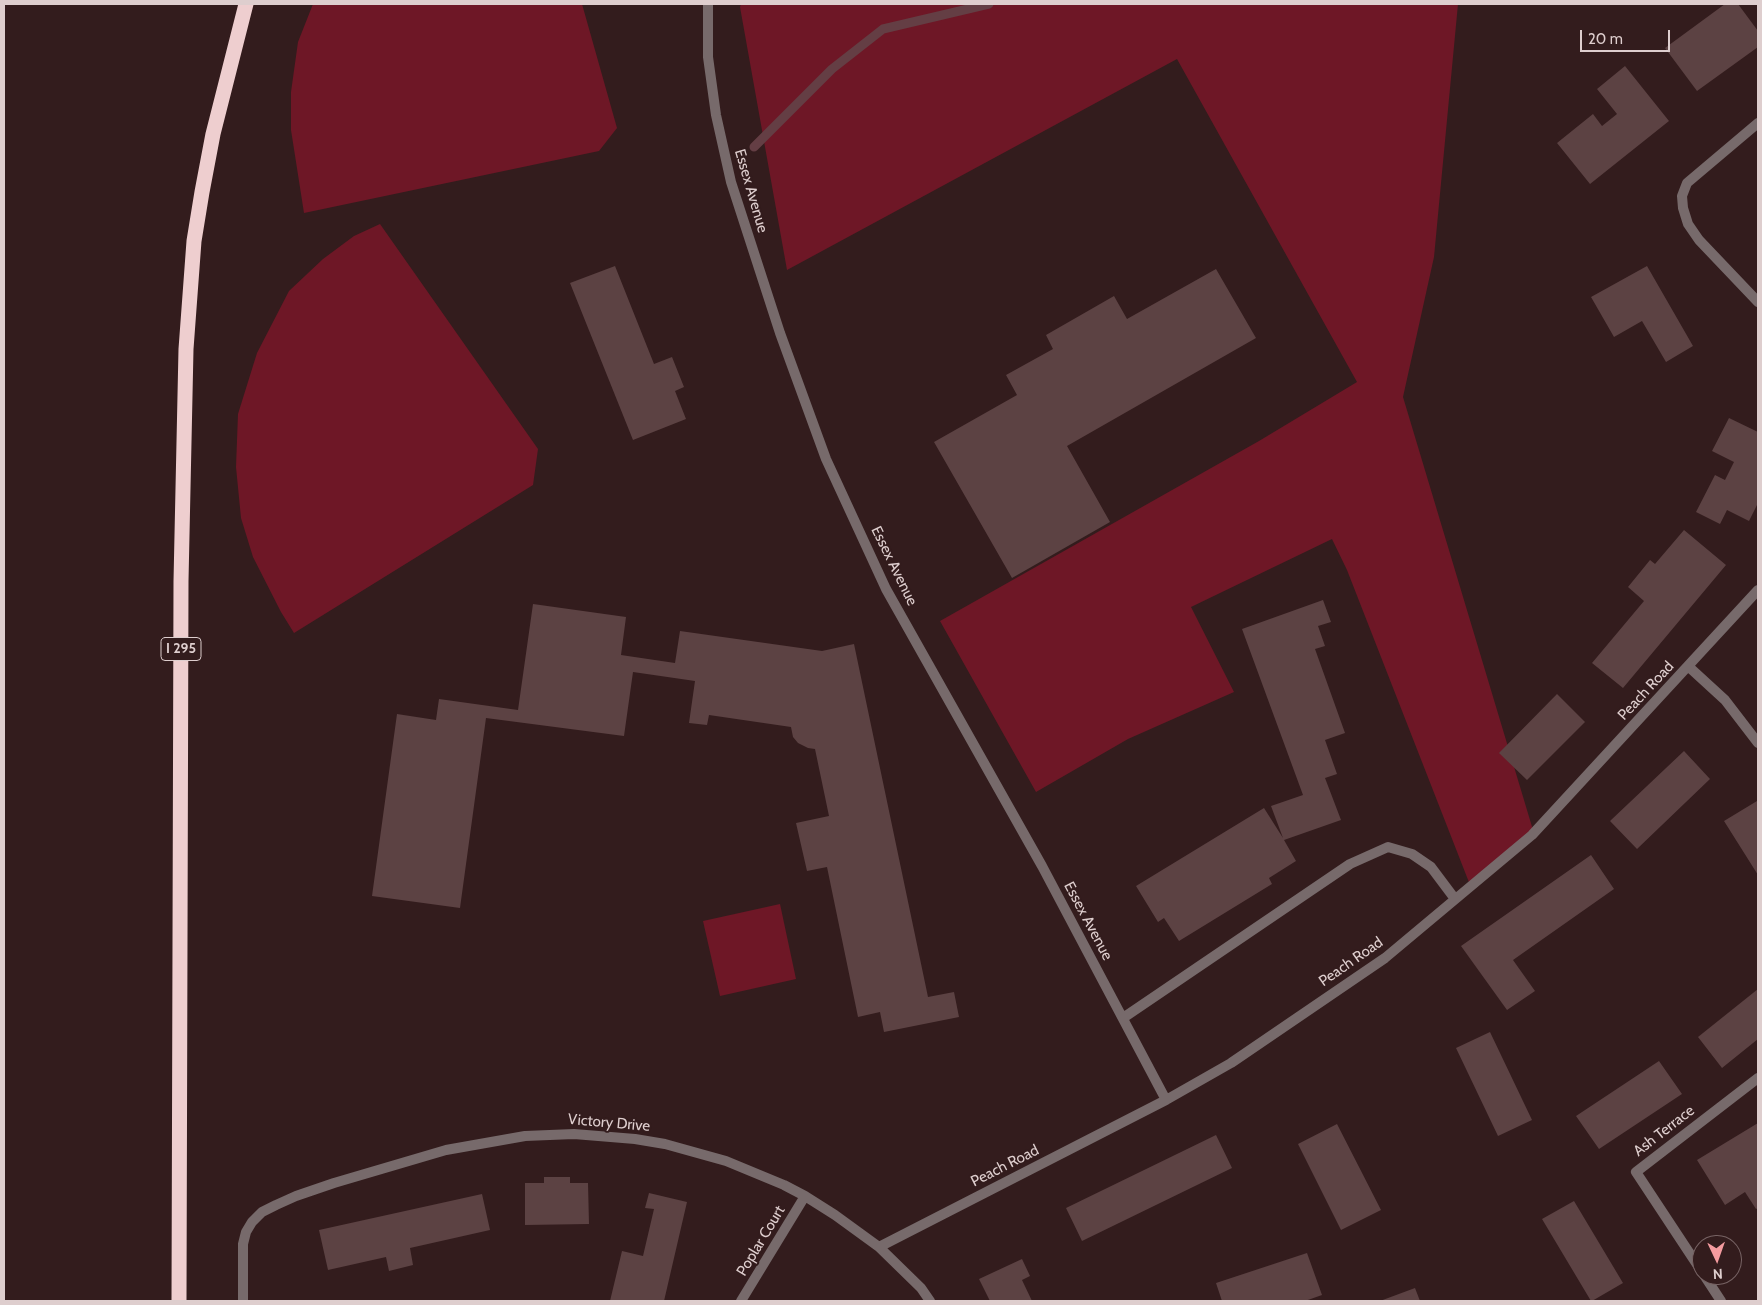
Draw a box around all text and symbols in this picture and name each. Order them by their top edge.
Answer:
scale bar [1582,20,1672,52]
text: 20 m [1588,30,1623,48]
street label: Essex Avenue [730,147,772,235]
street label: Essex Avenue [867,523,921,609]
road number: I 295 [161,638,201,661]
street label: Peach Road [1614,658,1678,724]
street label: Essex Avenue [1060,879,1116,963]
street label: Peach Road [1315,933,1387,991]
street label: Ash Terrace [1630,1102,1698,1160]
street label: Victory Drive [567,1110,651,1136]
street label: Peach Road [968,1141,1042,1191]
street label: Poplar Court [733,1203,789,1279]
north arrow [1692,1235,1742,1285]
text: N [1712,1265,1723,1283]

